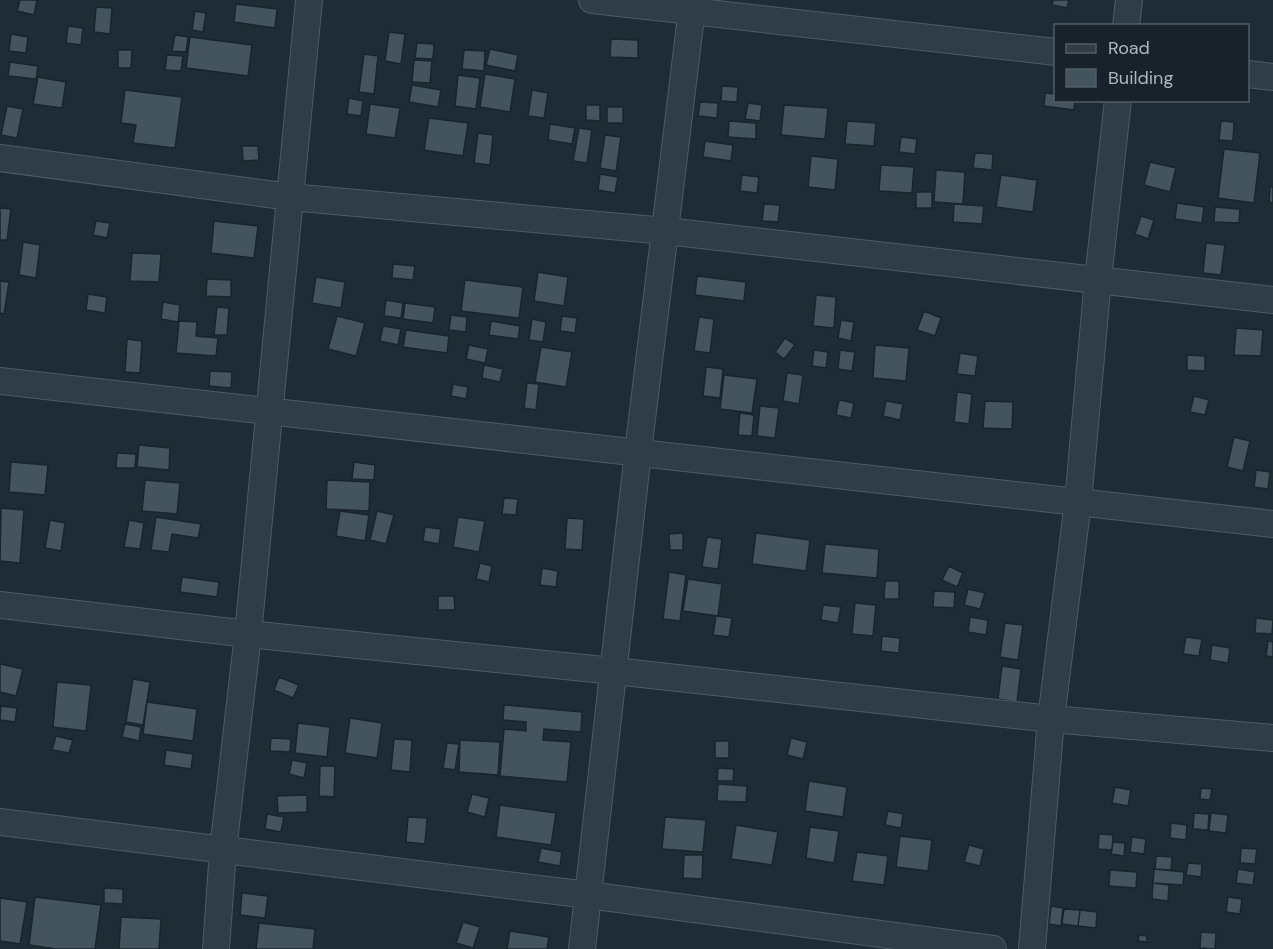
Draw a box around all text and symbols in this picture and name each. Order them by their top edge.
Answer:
legend [1054,24,1249,102]
text: Road [1108,36,1150,60]
text: Building [1108,66,1173,90]

